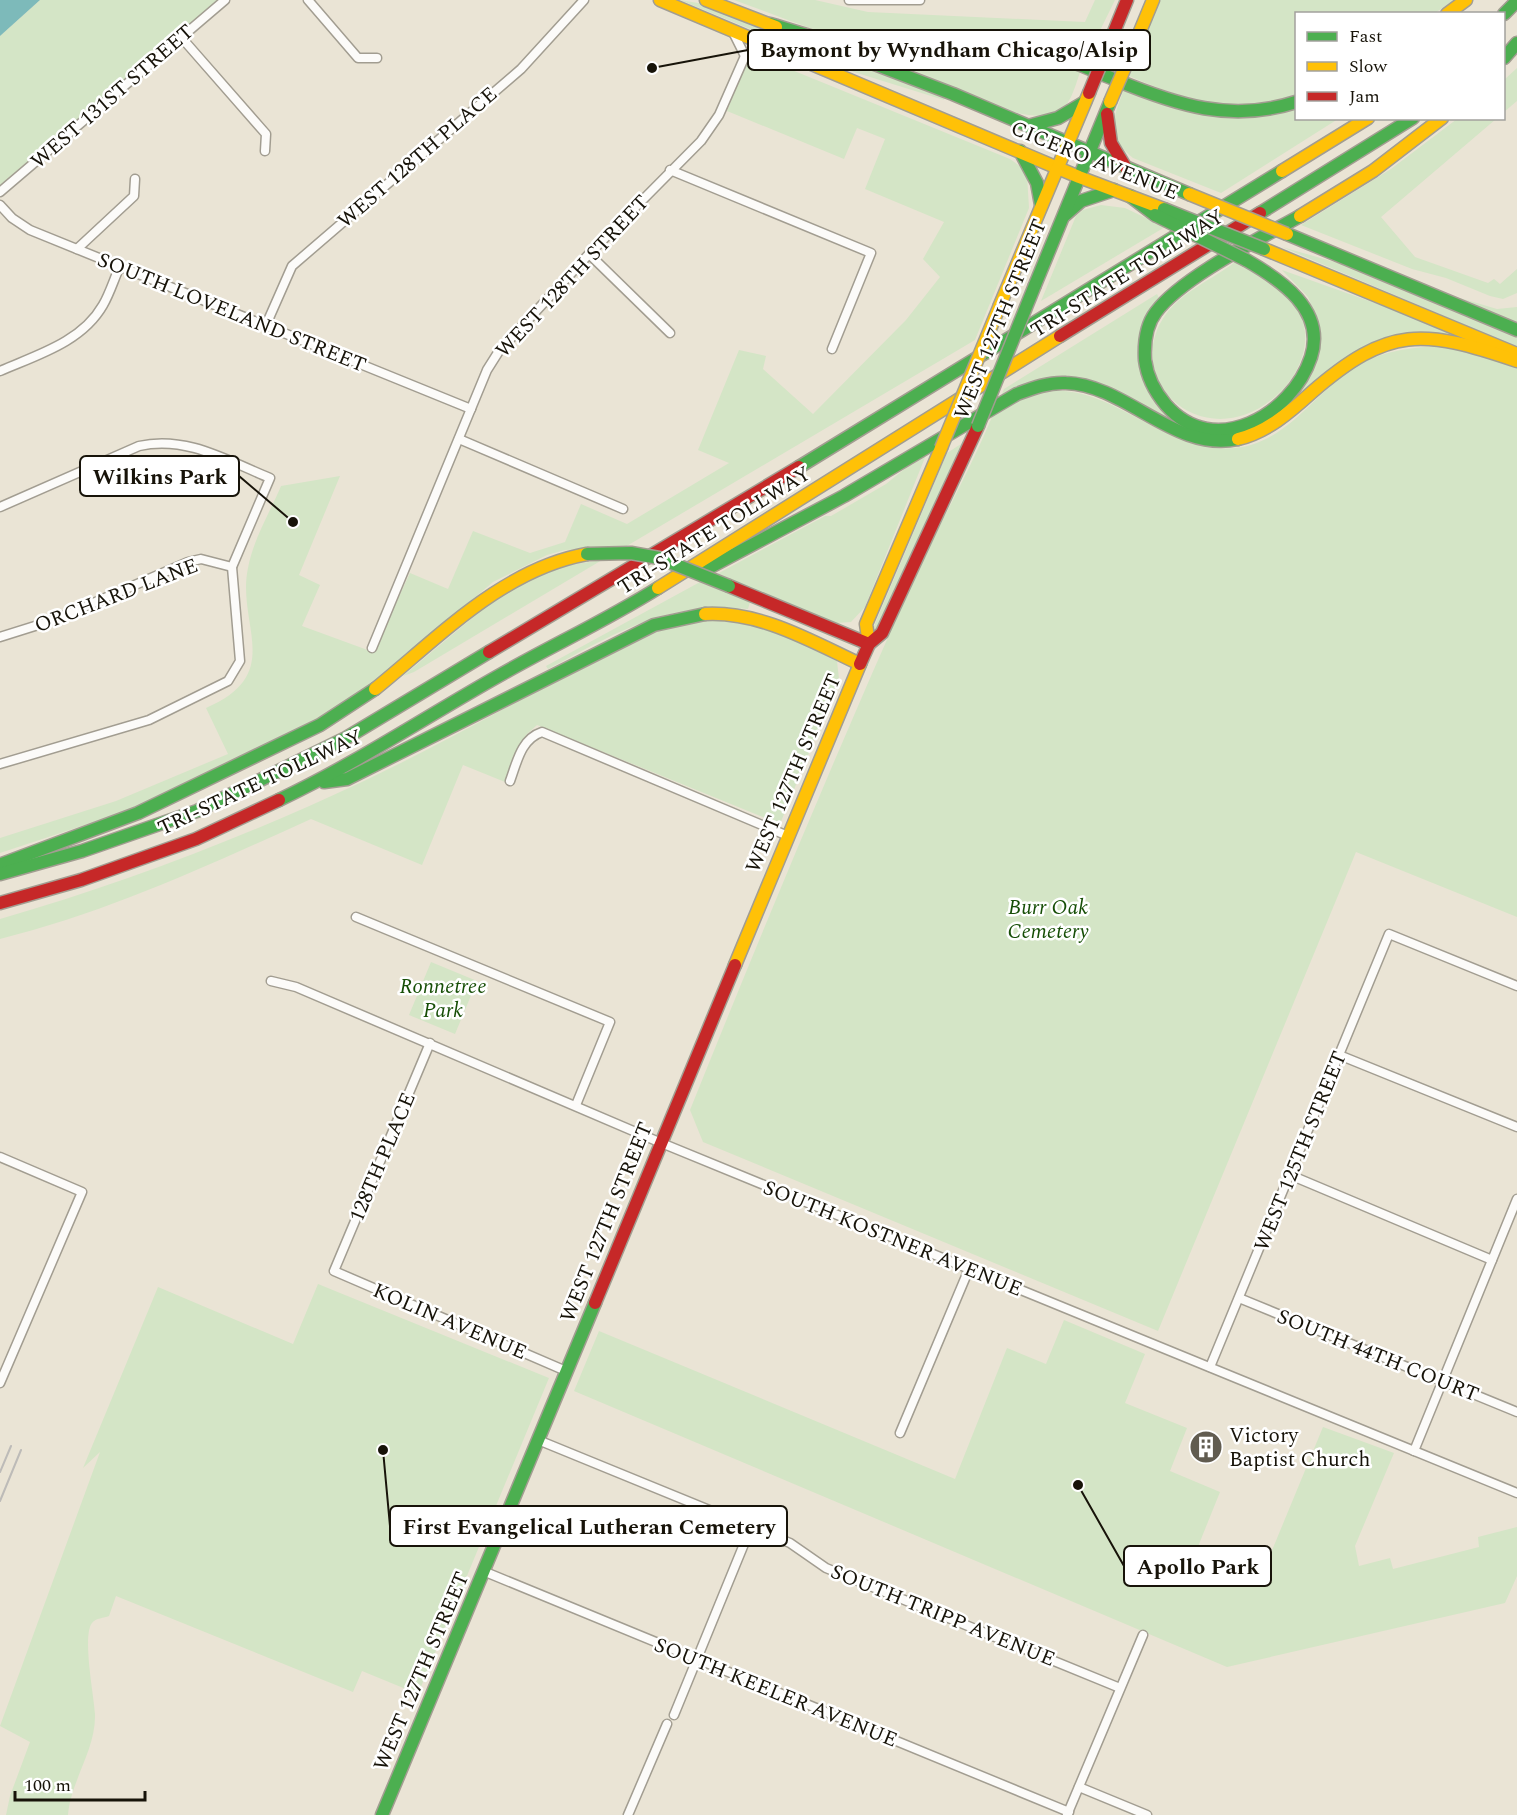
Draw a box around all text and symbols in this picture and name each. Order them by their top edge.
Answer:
legend [1295,12,1505,120]
street label: WEST 131ST STREET [24,17,202,177]
text: Fast [1349,23,1382,50]
callout: Baymont by Wyndham Chicago/Alsip [748,30,1150,70]
text: Baymont by Wyndham Chicago/Alsip [760,34,1138,67]
text: Slow [1349,53,1388,80]
street label: WEST 128TH PLACE [331,79,505,236]
text: Jam [1349,83,1380,110]
street label: CICERO AVENUE [1006,113,1184,209]
street label: WEST 128TH STREET [488,188,657,366]
street label: TRI-STATE TOLLWAY [1025,201,1231,346]
street label: WEST 127TH STREET [946,214,1056,424]
street label: SOUTH LOVELAND STREET [92,244,371,382]
callout: Wilkins Park [80,456,239,496]
street label: TRI-STATE TOLLWAY [612,458,818,603]
text: Wilkins Park [92,461,228,494]
street label: ORCHARD LANE [30,550,203,642]
street label: WEST 127TH STREET [737,669,850,878]
street label: TRI-STATE TOLLWAY [153,721,368,845]
park label: Burr Oak Cemetery [1007,892,1089,948]
park label: Ronnetree Park [400,971,486,1027]
street label: WEST 125TH STREET [1246,1046,1356,1256]
street label: 128TH PLACE [341,1088,425,1227]
street label: WEST 127TH STREET [552,1117,662,1327]
street label: SOUTH KOSTNER AVENUE [758,1172,1027,1306]
street label: KOLIN AVENUE [367,1275,532,1369]
street label: SOUTH 44TH COURT [1272,1301,1484,1411]
place label: Victory Baptist Church [1229,1420,1370,1476]
building icon: Victory Baptist Church [1188,1429,1224,1465]
callout: First Evangelical Lutheran Cemetery [390,1506,787,1546]
text: First Evangelical Lutheran Cemetery [403,1511,777,1544]
callout: Apollo Park [1124,1546,1271,1586]
text: Apollo Park [1137,1551,1260,1584]
street label: SOUTH TRIPP AVENUE [825,1556,1060,1676]
street label: WEST 127TH STREET [365,1567,478,1776]
street label: SOUTH KEELER AVENUE [649,1629,902,1756]
scale bar [15,1764,146,1802]
text: 100 m [24,1772,71,1799]

